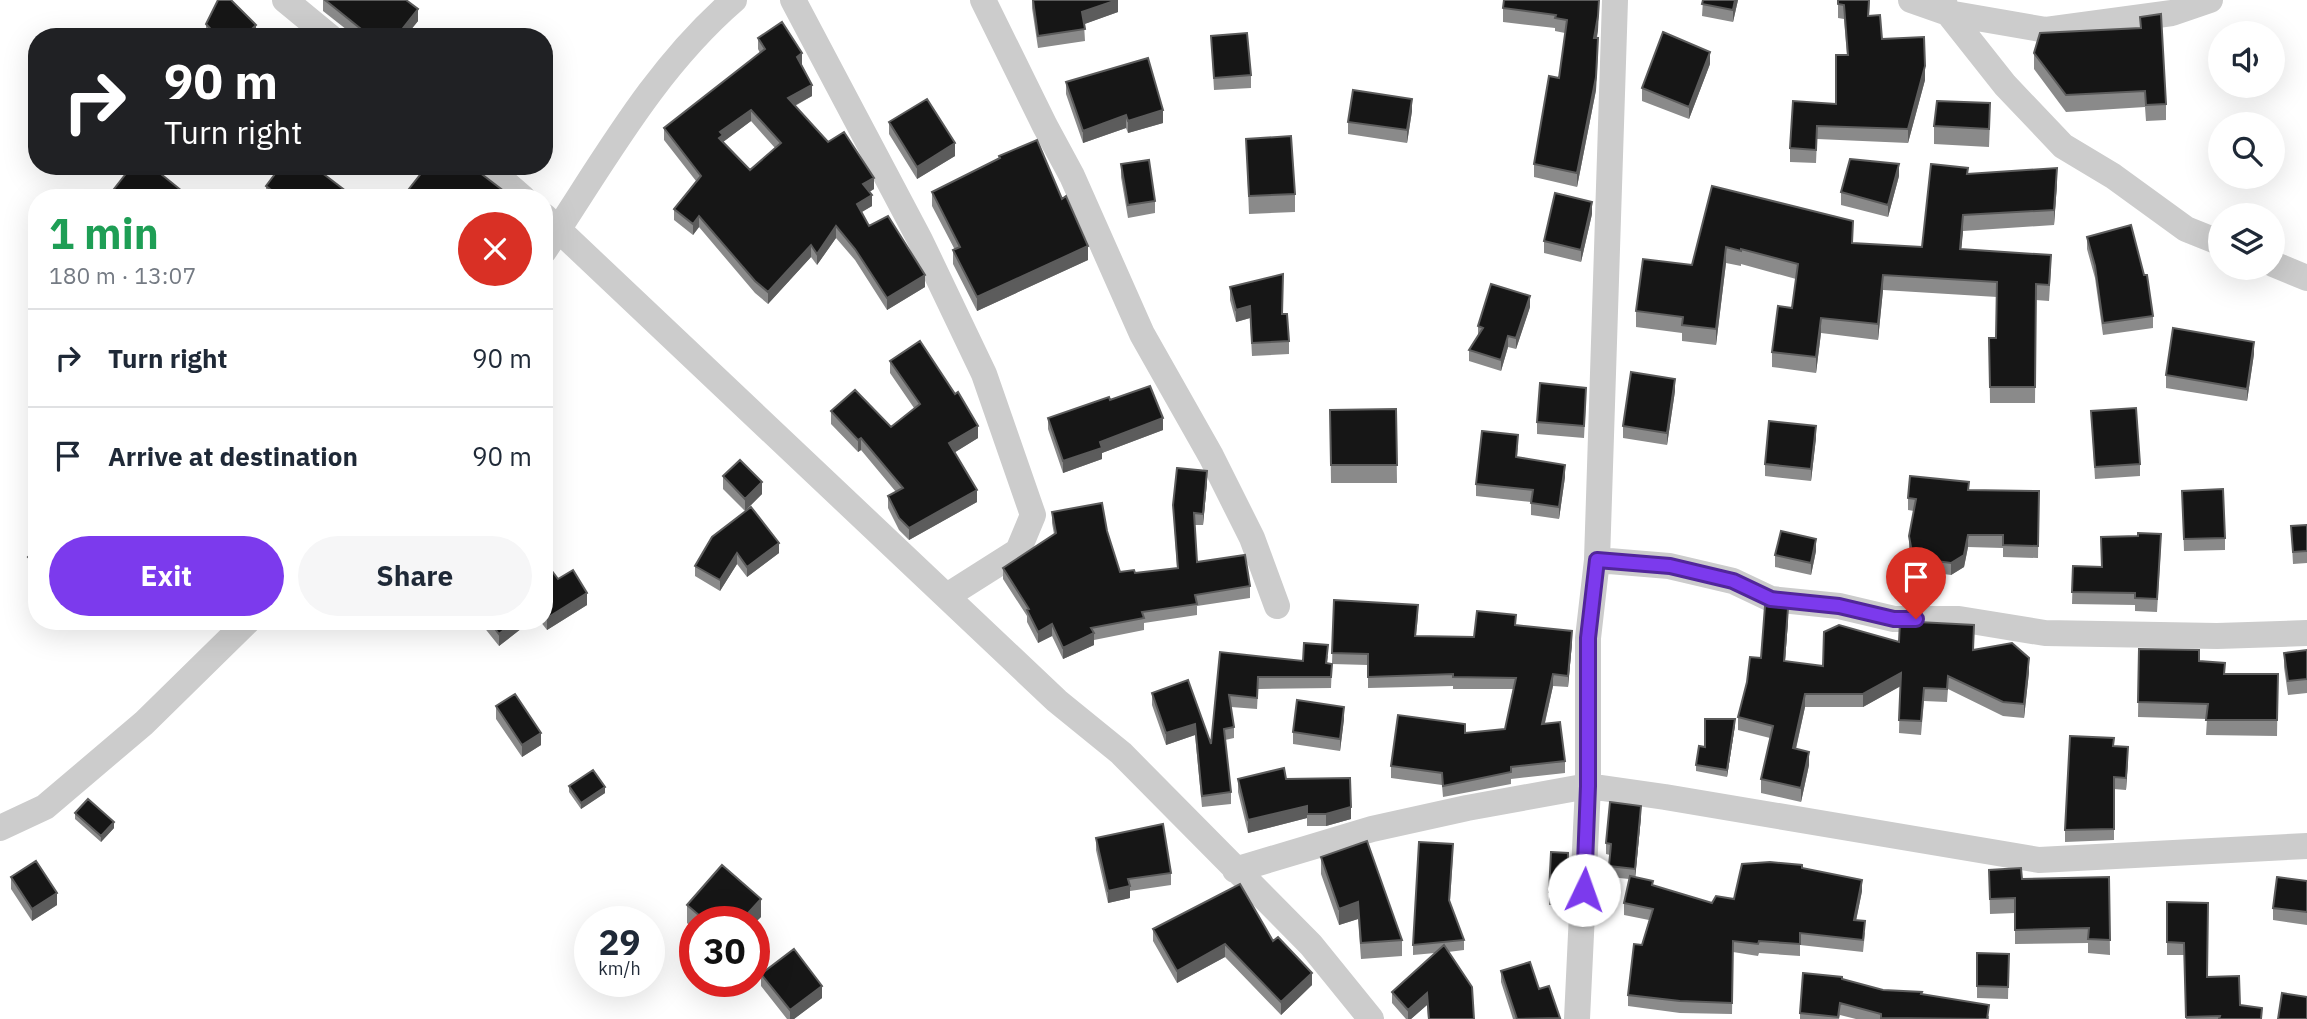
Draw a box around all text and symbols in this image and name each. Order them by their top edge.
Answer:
map controls [2208,21,2285,280]
button: sound [2208,21,2285,98]
text: 90 m [164,49,278,112]
icon: right [49,56,140,147]
text: Turn right [164,111,302,153]
button: search [2208,112,2285,189]
button: layers [2208,203,2285,280]
text: 1 min [49,206,159,261]
button: close [458,212,532,286]
text: 180 m · 13:07 [49,260,196,290]
icon: right [49,339,87,377]
text: Turn right [108,341,227,375]
text: 90 m [472,341,532,375]
icon: arrive [49,437,87,475]
text: Arrive at destination [108,439,358,473]
text: 90 m [472,439,532,473]
button: Exit [49,536,284,616]
button: Share [298,536,532,616]
pin [1886,547,1946,619]
icon: arrive [1897,558,1935,596]
position arrow [1547,853,1621,927]
speed limit sign: 30 [679,906,770,997]
text: 29 [598,919,641,965]
text: km/h [598,957,641,980]

